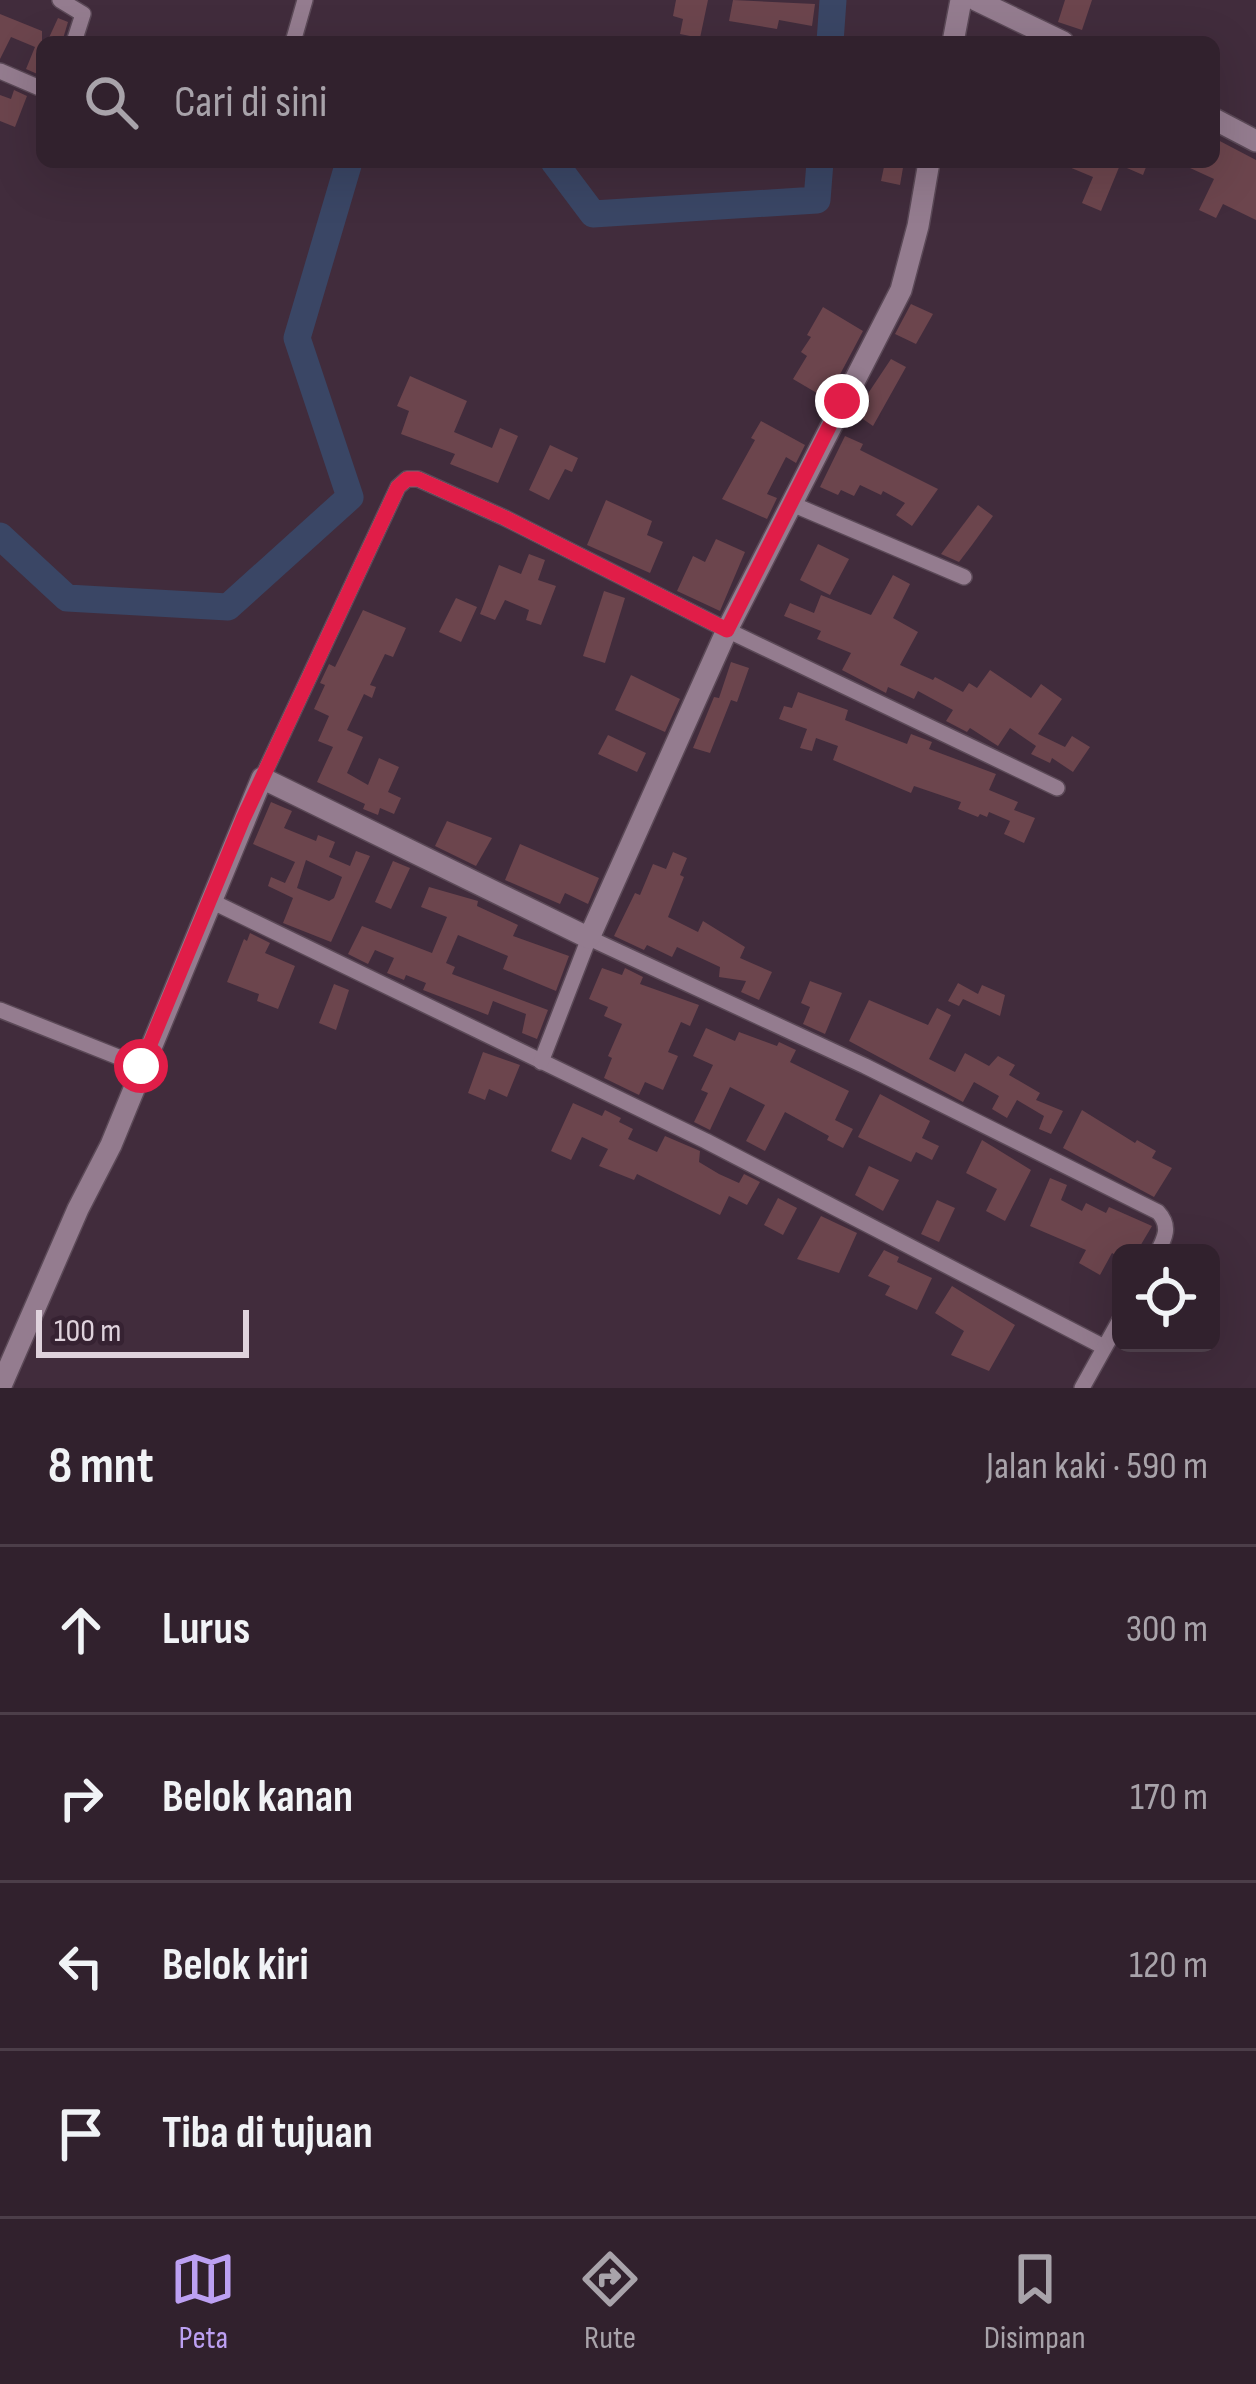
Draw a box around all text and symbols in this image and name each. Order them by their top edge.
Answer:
search box [36,36,1220,168]
icon: search [78,69,144,135]
text: Cari di sini [174,75,327,130]
route end [815,374,869,428]
route start [114,1039,168,1093]
map controls [1112,1244,1220,1352]
button: locate [1112,1244,1220,1352]
scale bar [36,1304,249,1357]
text: 100 m [54,1311,121,1351]
text: 8 mnt [48,1436,154,1497]
text: Jalan kaki · 590 m [986,1443,1208,1490]
icon: ahead [48,1597,114,1663]
text: Lurus [162,1602,250,1657]
text: 300 m [1126,1606,1208,1653]
icon: right [48,1765,114,1831]
text: Belok kanan [162,1770,353,1825]
text: 170 m [1130,1774,1208,1821]
icon: left [48,1933,114,1999]
text: Belok kiri [162,1938,309,1993]
text: 120 m [1129,1942,1208,1989]
icon: arrive [48,2101,114,2167]
text: Tiba di tujuan [162,2106,373,2161]
tab: Peta [170,2246,236,2358]
tab: Rute [577,2246,643,2358]
tab: Disimpan [984,2246,1086,2358]

